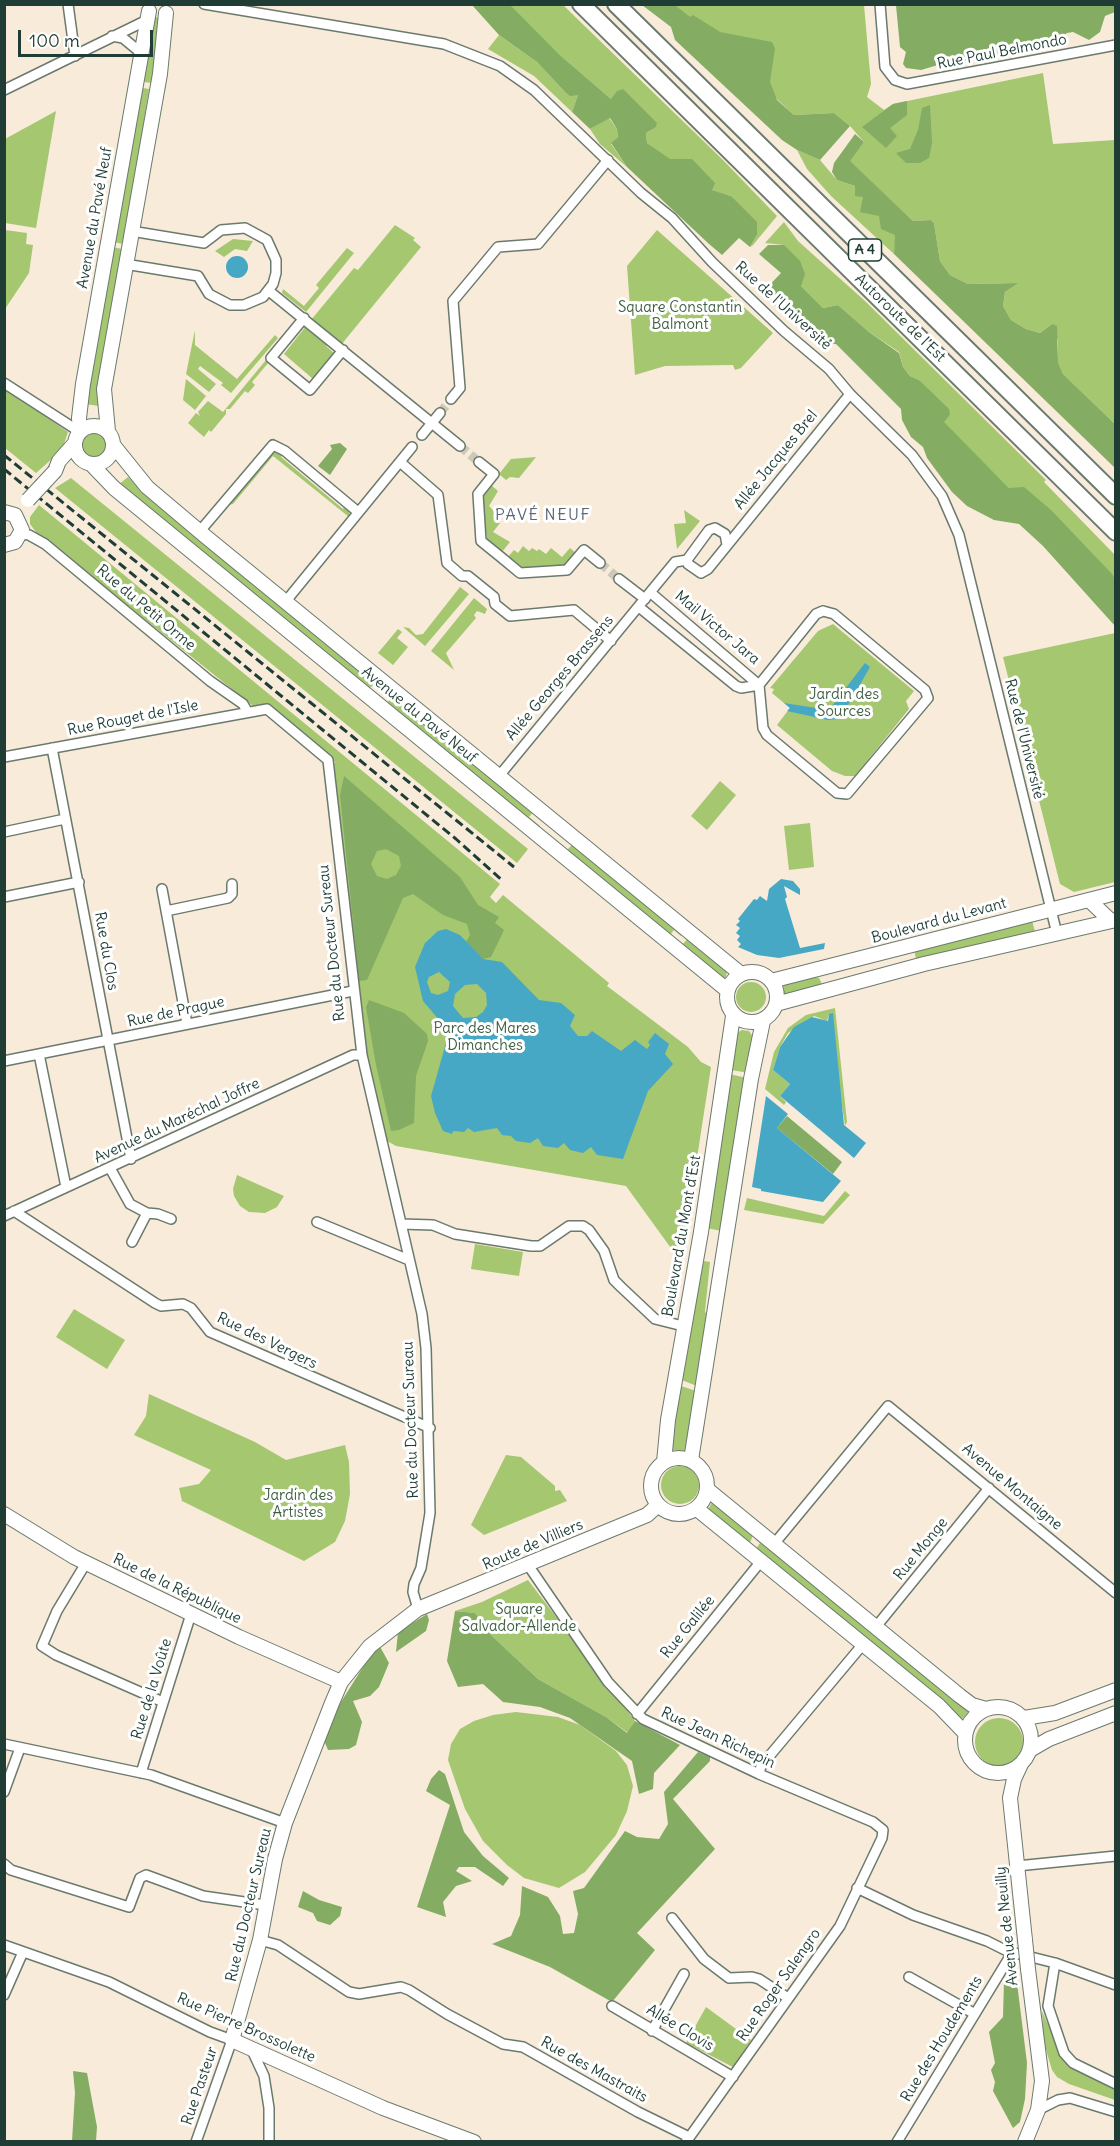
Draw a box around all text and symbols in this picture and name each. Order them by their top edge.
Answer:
scale bar [21,18,156,56]
text: 100 m [29,29,80,52]
street label: Rue Paul Belmondo [936,31,1068,73]
street label: Avenue du Pavé Neuf [74,146,116,290]
road number: A 4 [848,239,882,261]
street label: Rue de l'Université [731,258,835,354]
street label: Autoroute de l’Est [851,270,949,366]
park label: Square Constantin Balmont [618,299,742,334]
street label: Allée Jacques Brel [731,407,821,513]
district label: PAVÉ NEUF [495,505,591,525]
street label: Rue du Petit Orme [93,561,199,655]
street label: Mail Victor Jara [671,587,763,669]
street label: Allée Georges Brassens [502,612,618,744]
street label: Avenue du Pavé Neuf [358,663,480,767]
street label: Rue de l'Université [1000,677,1048,801]
park label: Jardin des Sources [809,686,879,721]
street label: Rue Rouget de l'Isle [66,696,200,740]
street label: Rue du Docteur Sureau [315,864,349,1022]
street label: Boulevard du Levant [870,894,1008,948]
street label: Rue du Clos [90,910,122,992]
street label: Rue de Prague [126,993,226,1031]
park label: Parc des Mares Dimanches [434,1020,536,1055]
street label: Avenue du Maréchal Joffre [91,1075,263,1167]
street label: Boulevard du Mont d'Est [659,1154,705,1318]
street label: Rue des Vergers [214,1309,320,1373]
street label: Rue du Docteur Sureau [399,1341,423,1499]
street label: Avenue Montaigne [958,1440,1066,1534]
park label: Jardin des Artistes [263,1487,333,1522]
street label: Rue Monge [890,1514,952,1584]
street label: Route de Villiers [480,1516,586,1574]
street label: Rue de la République [110,1550,244,1628]
street label: Rue Galilée [657,1592,719,1662]
park label: Square Salvador-Allende [462,1601,576,1636]
street label: Rue de la Voûte [128,1636,176,1742]
street label: Rue Jean Richepin [658,1704,778,1772]
street label: Rue du Docteur Sureau [223,1826,275,1984]
street label: Avenue de Neuilly [992,1865,1022,1987]
street label: Rue Roger Salengro [733,1925,825,2045]
street label: Rue des Houdements [897,1973,987,2105]
street label: Rue Pierre Brossolette [174,1989,318,2067]
street label: Allée Clovis [643,2001,717,2055]
street label: Rue des Mastraits [537,2033,651,2107]
street label: Rue Pasteur [178,2044,222,2128]

